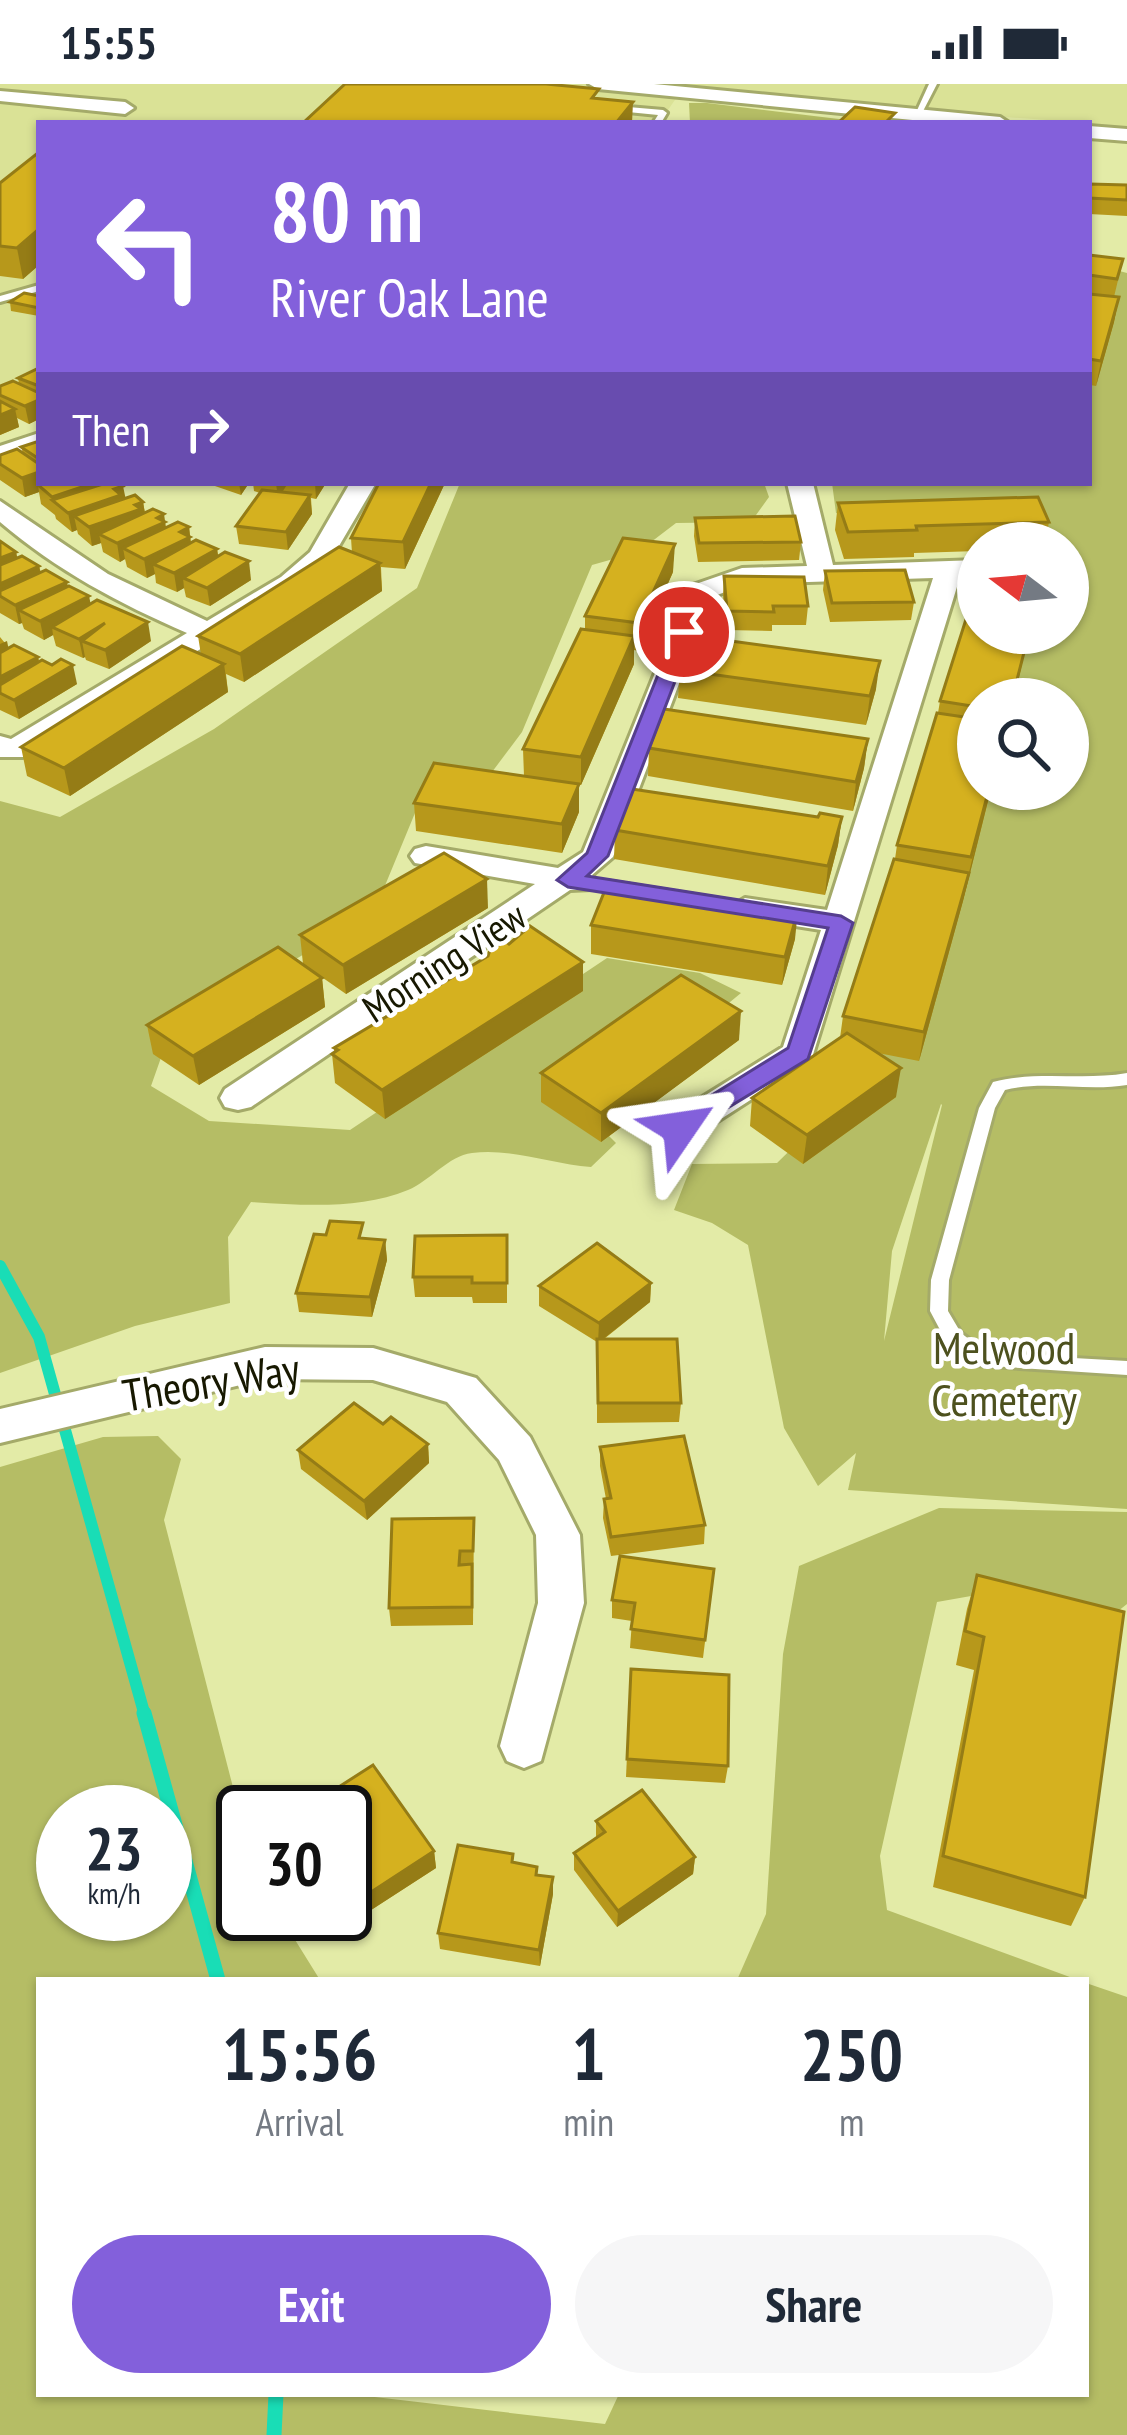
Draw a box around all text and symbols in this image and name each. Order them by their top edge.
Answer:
text: 15:55 [60,13,157,71]
text: 80 m [270,156,423,265]
icon: left [72,168,228,324]
text: River Oak Lane [270,262,549,332]
icon: right [174,396,240,462]
text: Then [72,400,150,458]
north arrow [957,522,1089,654]
map controls [957,522,1089,810]
pin [633,581,735,683]
icon: arrive [651,599,717,665]
button: search [957,678,1089,810]
street label: Morning View [352,890,535,1033]
position arrow [617,1065,743,1191]
park label: Melwood Cemetery [931,1318,1077,1428]
street label: Theory Way [118,1338,303,1424]
speed limit sign: 30 [216,1785,372,1941]
text: 23 [85,1809,143,1887]
text: km/h [87,1873,141,1912]
text: 15:56 [222,2007,378,2100]
text: 1 [572,2007,606,2100]
text: 250 [800,2007,903,2100]
text: Arrival [256,2096,344,2147]
text: min [563,2096,614,2147]
text: m [839,2096,864,2147]
button: Exit [72,2235,551,2373]
button: Share [575,2235,1053,2373]

